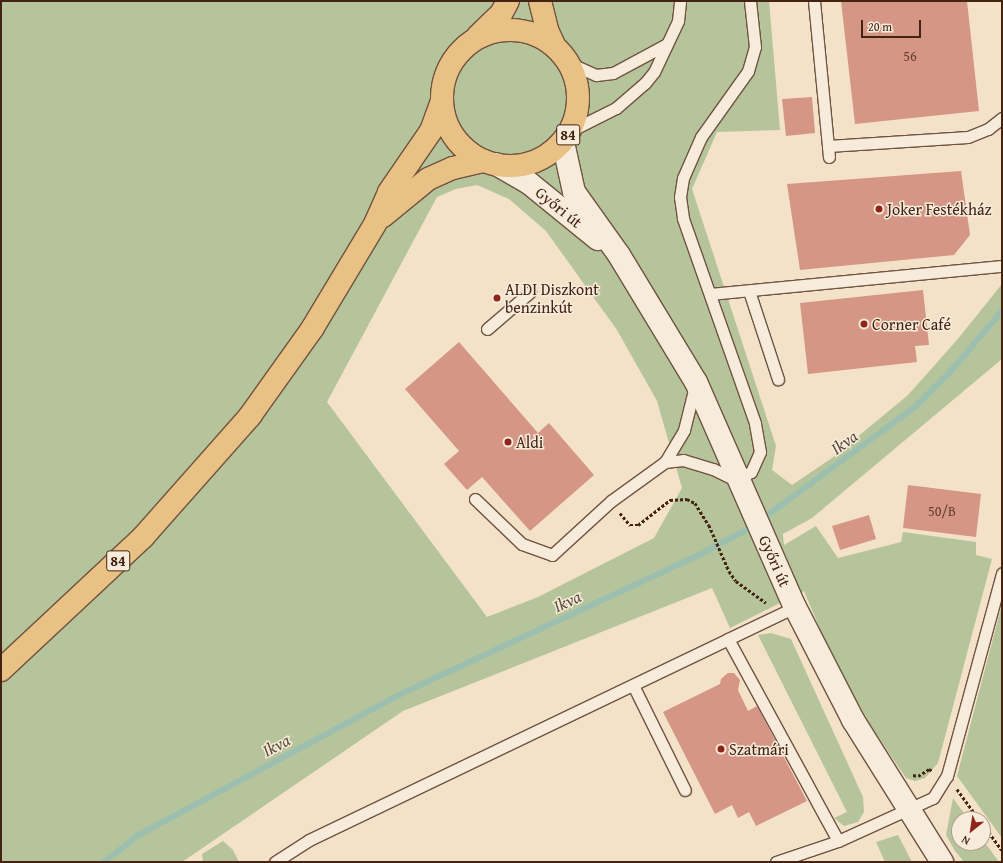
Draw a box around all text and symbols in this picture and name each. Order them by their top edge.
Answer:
scale bar [863,12,923,38]
text: 20 m [868,18,892,35]
house number: 56 [903,48,917,64]
road number: 84 [556,122,580,148]
street label: Győri út [532,182,586,232]
place label: Joker Festékház [887,199,992,219]
marker: Joker Festékház [874,204,884,214]
place label: ALDI Diszkont benzinkút [505,279,599,317]
marker: ALDI Diszkont benzinkút [492,293,502,303]
place label: Corner Café [872,314,951,334]
marker: Corner Café [859,319,869,329]
water label: Ikva [827,425,861,459]
place label: Aldi [516,432,543,452]
marker: Aldi [503,437,513,447]
house number: 50/B [928,503,956,519]
street label: Győri út [755,532,795,590]
road number: 84 [106,548,130,574]
water label: Ikva [550,586,584,616]
water label: Ikva [259,729,293,761]
place label: Szatmári [729,739,789,759]
marker: Szatmári [716,744,726,754]
north arrow [951,811,991,851]
text: N [958,832,973,849]

